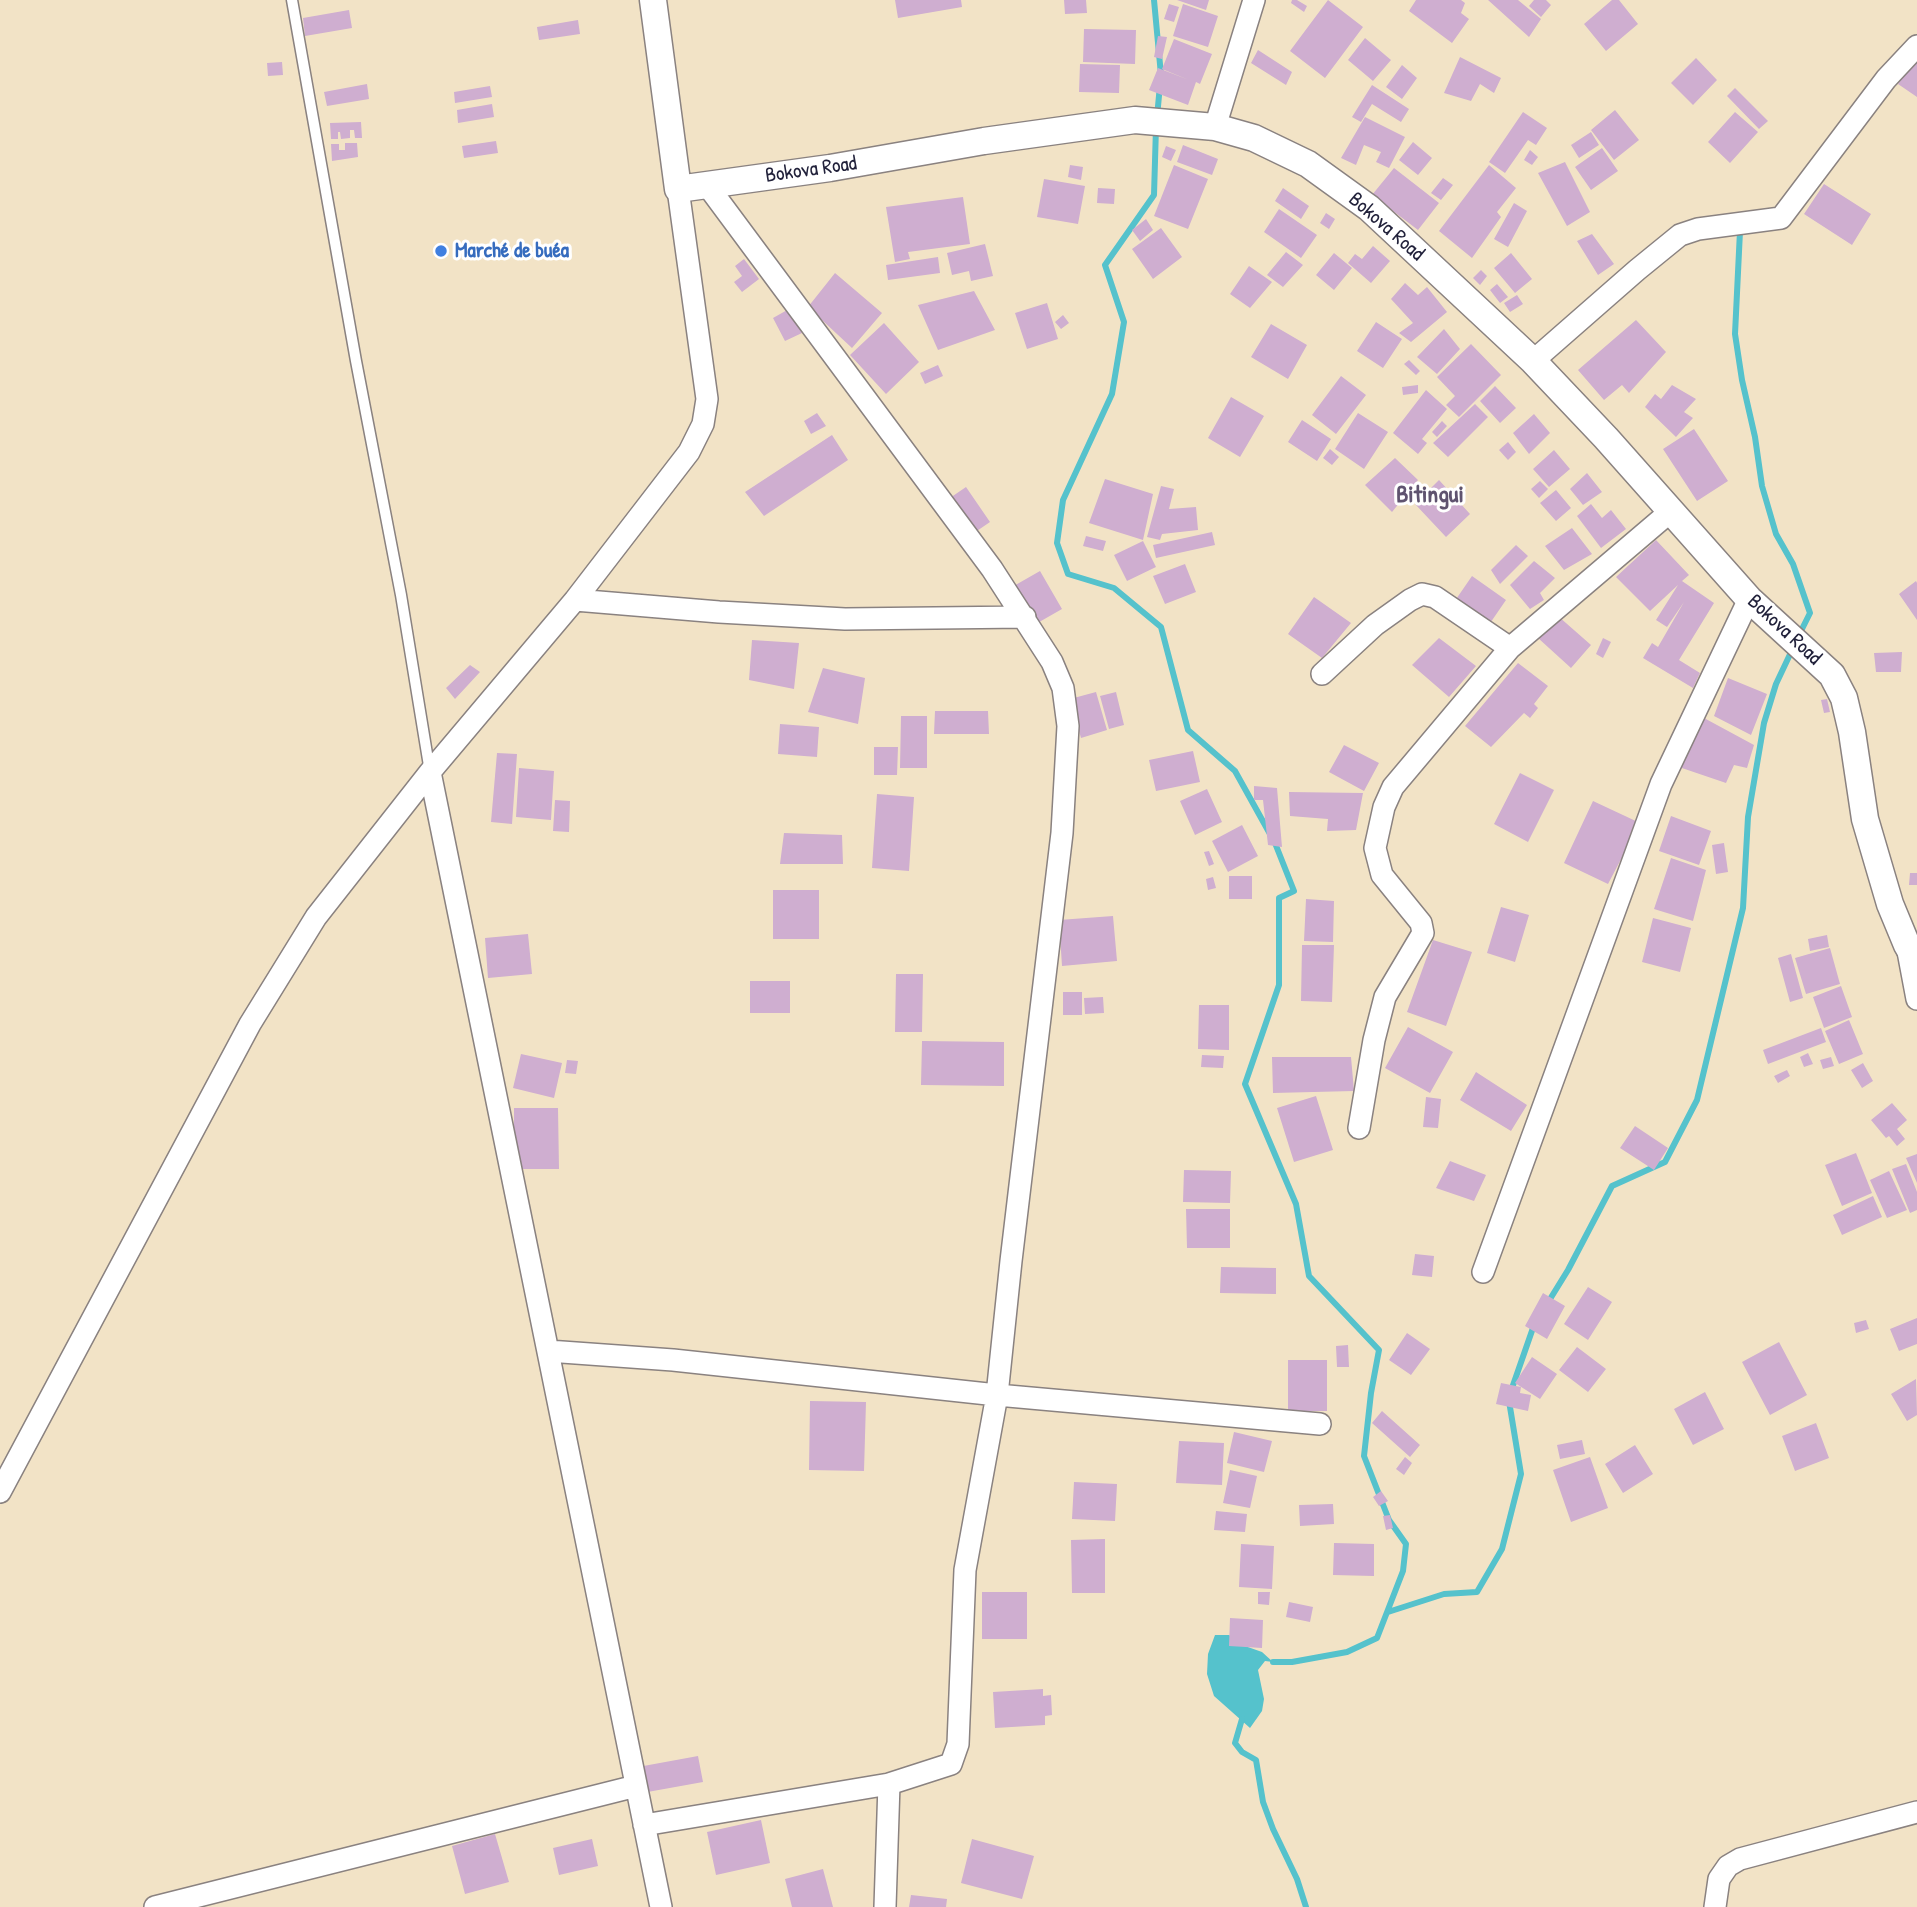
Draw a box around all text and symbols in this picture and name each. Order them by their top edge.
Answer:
street label: Bokova Road [764,151,858,189]
street label: Bokova Road [1343,187,1429,267]
place label: Marché de buéa [455,238,569,264]
marker: Marché de buéa [433,243,449,259]
district label: Bitingui [1396,482,1464,510]
street label: Bokova Road [1742,589,1826,671]

